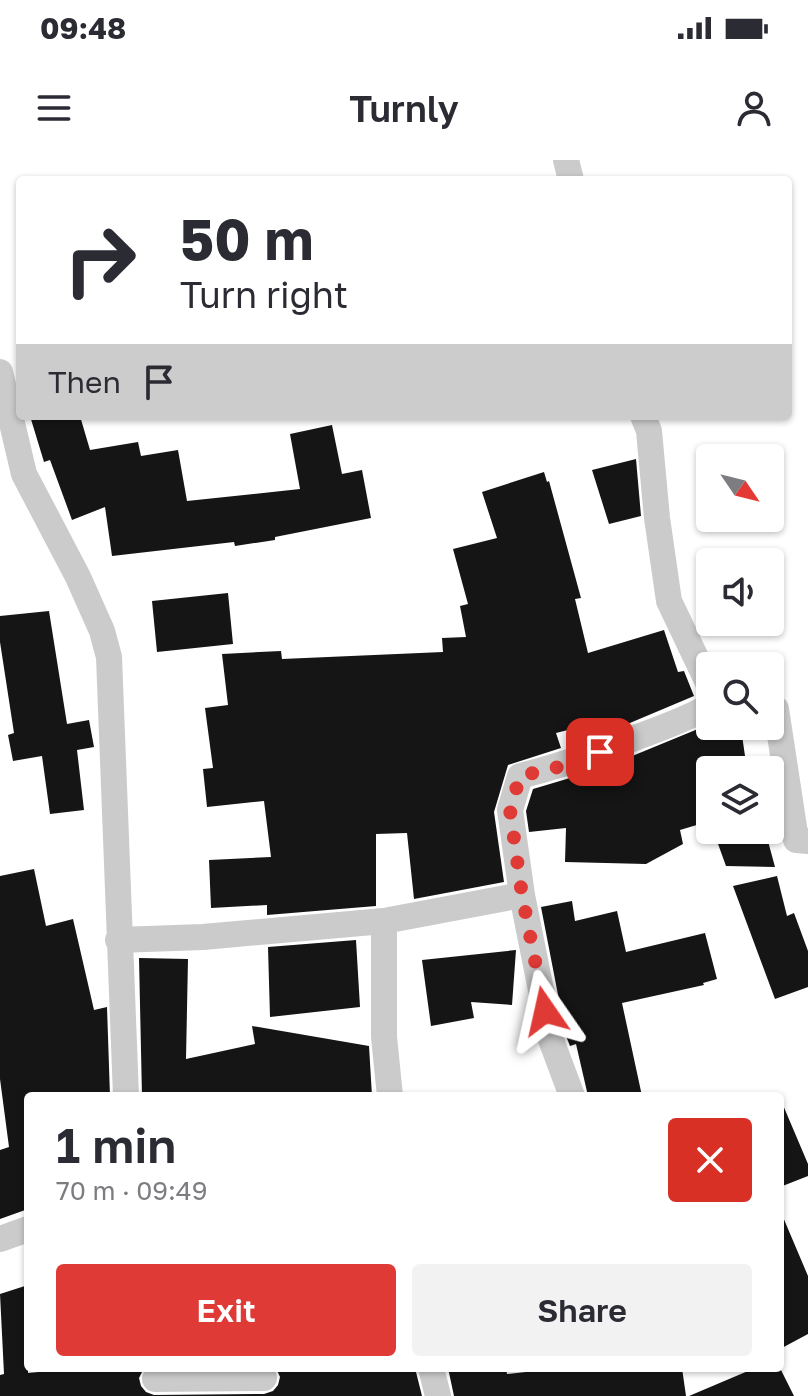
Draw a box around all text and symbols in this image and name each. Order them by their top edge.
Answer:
text: 09:48 [40,10,126,46]
icon: menu [32,86,76,130]
icon: person [732,86,776,130]
text: Turnly [349,87,459,130]
text: 50 m [180,205,314,272]
icon: right [48,208,152,312]
text: Turn right [180,273,348,316]
icon: arrive [137,360,181,404]
text: Then [48,364,121,400]
north arrow [696,444,784,532]
map controls [696,444,784,844]
button: sound [696,548,784,636]
button: search [696,652,784,740]
pin [566,718,634,786]
icon: arrive [578,730,622,774]
button: layers [696,756,784,844]
position arrow [503,969,587,1053]
text: 1 min [56,1116,176,1174]
button: close [668,1118,752,1202]
text: 70 m · 09:49 [56,1175,207,1206]
button: Exit [56,1264,396,1356]
button: Share [412,1264,752,1356]

